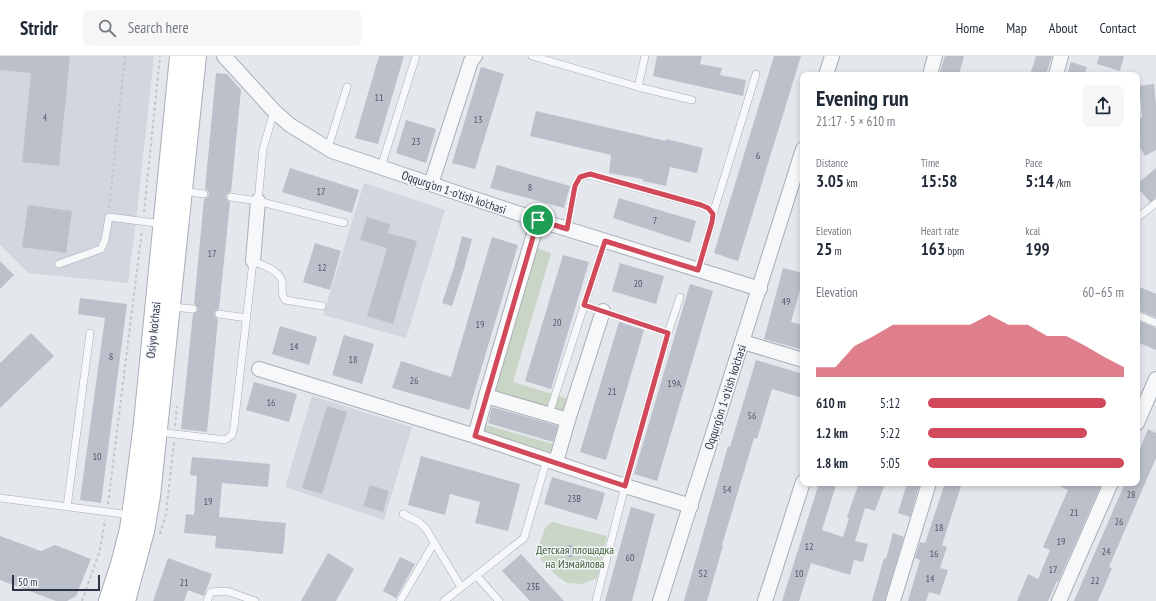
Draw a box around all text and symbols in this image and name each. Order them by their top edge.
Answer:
search box [82,10,362,46]
text: Stridr [20,16,58,40]
icon: search [96,17,118,39]
text: Search here [128,18,189,37]
text: Home [956,19,984,37]
text: Map [1006,19,1027,37]
text: About [1049,19,1078,37]
text: Contact [1100,19,1136,37]
text: Evening run [816,84,909,112]
button: share [1082,85,1124,127]
house number: 11 [375,91,384,104]
house number: 4 [43,111,48,124]
house number: 13 [474,113,483,126]
text: 21:17 · 5 × 610 m [816,113,895,130]
house number: 23 [412,135,421,148]
house number: 6 [756,149,761,162]
text: Distance [816,156,848,170]
text: Time [921,156,940,170]
text: Pace [1025,156,1043,170]
street label: Oqqurg'on 1-o'tish ko'chasi [400,167,508,217]
text: 3.05 [816,170,844,192]
text: 15:58 [921,170,957,192]
text: 5:14 [1025,170,1054,192]
text: km [844,176,858,190]
text: /km [1054,176,1071,190]
house number: 8 [528,181,532,194]
house number: 17 [317,185,326,198]
pin [521,203,555,237]
icon: arrive [527,209,549,231]
house number: 7 [653,214,657,227]
text: Elevation [816,224,851,238]
text: Heart rate [921,224,959,238]
text: kcal [1025,224,1040,238]
text: 25 [816,238,832,260]
text: 163 [921,238,945,260]
text: 199 [1025,238,1050,260]
text: m [832,244,842,258]
text: bpm [945,244,964,258]
house number: 17 [208,247,217,260]
house number: 12 [318,261,327,274]
house number: 20 [634,277,643,290]
text: Elevation [816,284,858,301]
text: 60–65 m [1082,284,1124,301]
house number: 49 [782,295,791,308]
street label: Osiyo ko'chasi [143,301,163,359]
house number: 20 [553,316,562,329]
house number: 19 [476,318,485,331]
house number: 14 [290,340,299,353]
street label: Oqqurg'on 1-o'tish ko'chasi [701,343,749,451]
house number: 8 [109,350,113,363]
house number: 18 [349,353,358,366]
house number: 26 [410,374,419,387]
house number: 19А [667,377,681,390]
house number: 21 [608,385,617,398]
text: 610 m [816,395,846,412]
text: 5:12 [880,395,900,412]
house number: 16 [267,396,276,409]
house number: 56 [748,409,757,422]
text: 1.2 km [816,425,848,442]
text: 5:22 [880,425,900,442]
house number: 10 [93,450,102,463]
text: 1.8 km [816,455,848,472]
text: 5:05 [880,455,900,472]
house number: 54 [723,483,732,496]
house number: 28 [1127,488,1136,501]
house number: 23В [567,492,581,505]
house number: 19 [204,495,213,508]
house number: 21 [1070,506,1079,519]
house number: 26 [1115,515,1124,528]
house number: 18 [935,521,944,534]
house number: 19 [1057,535,1066,548]
house number: 12 [805,540,814,553]
park label: Детская площадка на Измайлова [536,542,614,571]
house number: 24 [1102,545,1111,558]
house number: 16 [930,547,939,560]
house number: 60 [626,551,635,564]
house number: 17 [1049,563,1058,576]
house number: 52 [699,567,708,580]
house number: 10 [795,567,804,580]
house number: 14 [926,572,935,585]
scale bar [12,573,100,592]
house number: 22 [1091,574,1100,587]
text: 50 m [18,575,37,589]
house number: 21 [180,576,189,589]
house number: 23Б [526,580,540,593]

